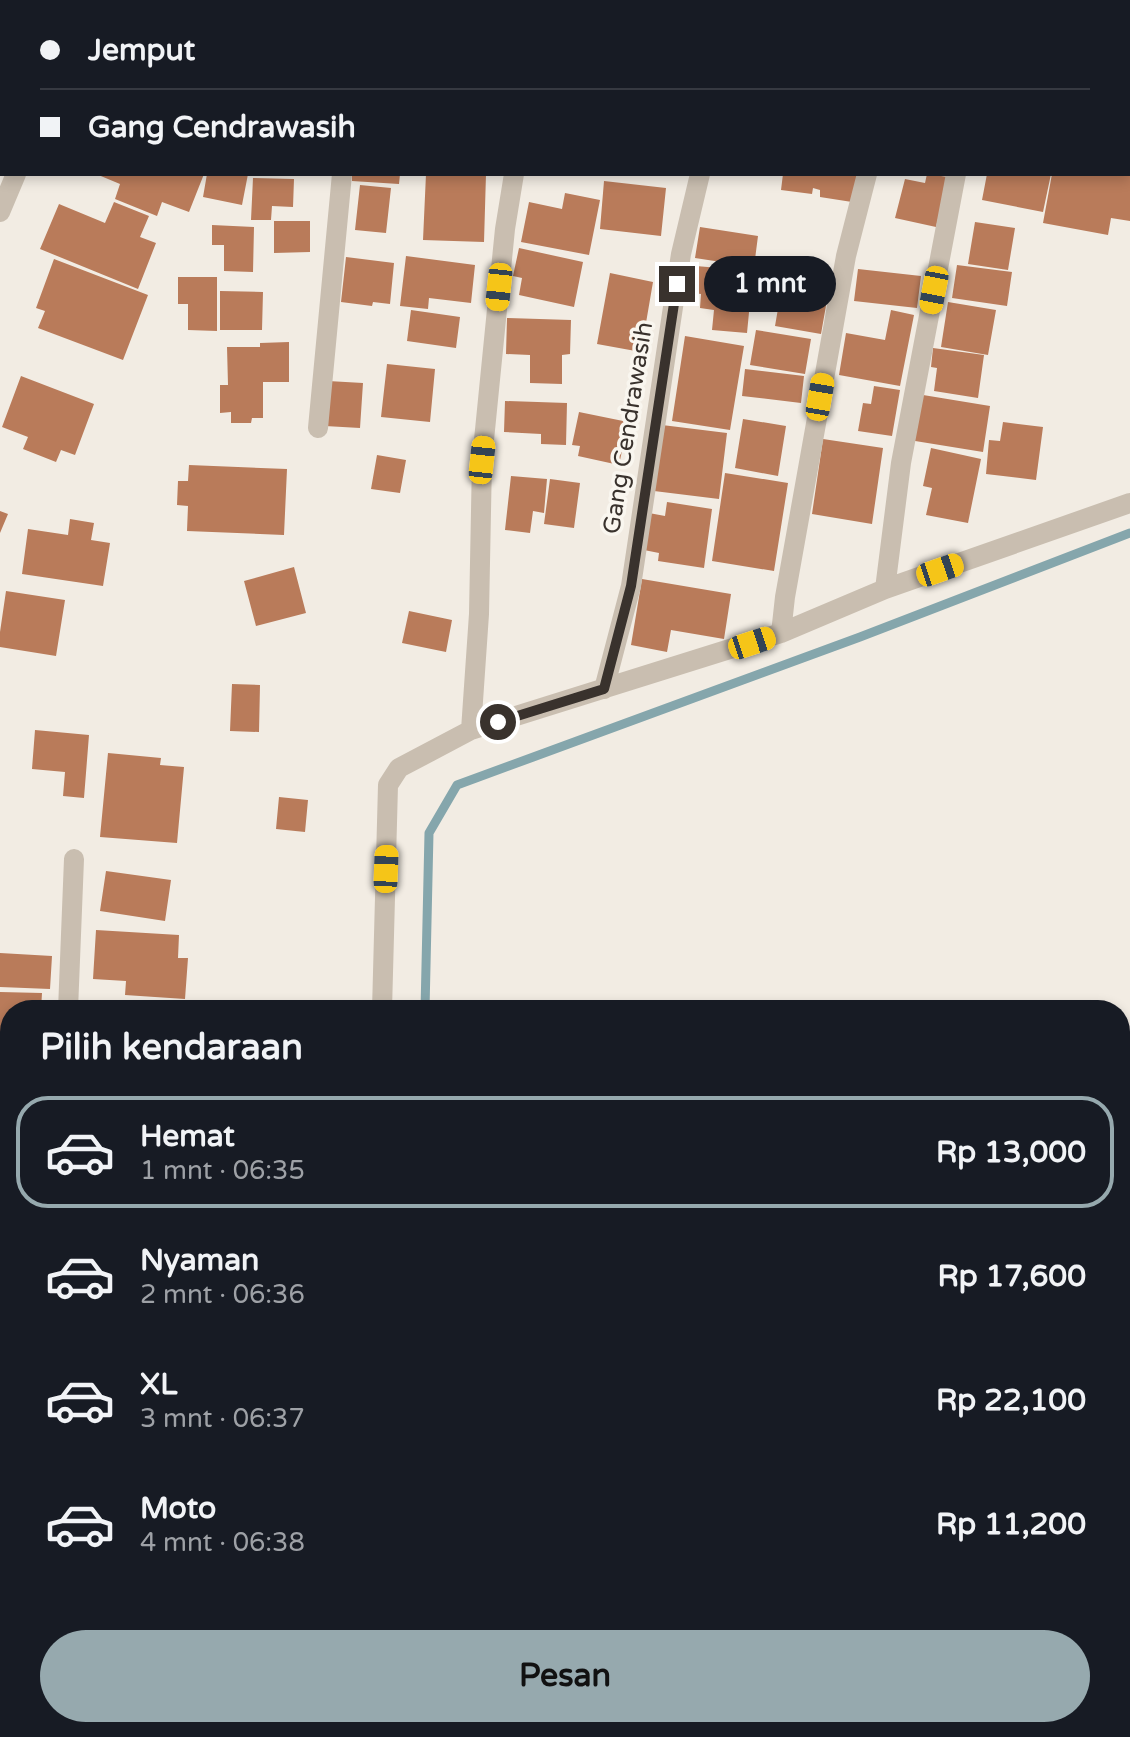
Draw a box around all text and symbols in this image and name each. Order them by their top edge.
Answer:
text: Jemput [88,32,195,69]
text: Gang Cendrawasih [88,109,356,146]
callout: 1 mnt [705,256,837,312]
car [485,262,513,312]
car [918,264,950,316]
route end [659,266,695,302]
text: 1 mnt [734,268,806,299]
street label: Gang Cendrawasih [597,320,659,536]
car [804,371,836,423]
car [468,435,496,485]
car [913,551,967,589]
car [725,624,779,662]
route start [480,704,516,740]
car [373,845,399,893]
text: Pilih kendaraan [40,1026,303,1069]
icon: car [44,1116,116,1188]
text: Hemat [140,1118,235,1155]
text: Rp 13,000 [936,1134,1086,1171]
text: 1 mnt · 06:35 [140,1155,305,1186]
icon: car [44,1240,116,1312]
text: Nyaman [140,1242,259,1279]
text: Rp 17,600 [937,1258,1086,1295]
text: 2 mnt · 06:36 [140,1279,305,1310]
icon: car [44,1364,116,1436]
text: XL [140,1366,177,1403]
text: Rp 22,100 [936,1382,1086,1419]
text: 3 mnt · 06:37 [140,1403,305,1434]
icon: car [44,1488,116,1560]
text: Moto [140,1490,216,1527]
text: Rp 11,200 [936,1506,1086,1543]
text: 4 mnt · 06:38 [140,1527,305,1558]
button: Pesan [40,1630,1090,1722]

